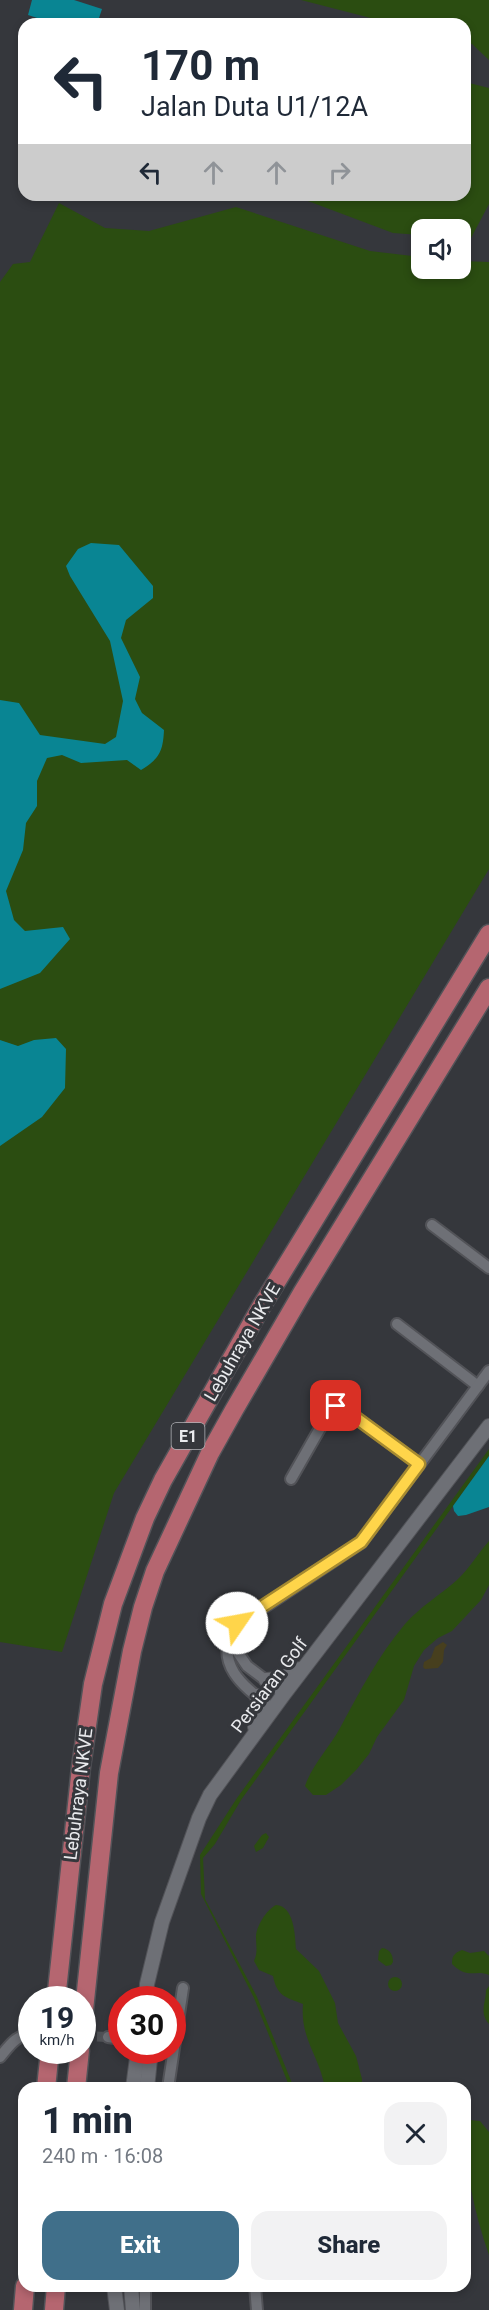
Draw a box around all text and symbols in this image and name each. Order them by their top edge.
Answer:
text: 170 m [141,41,260,90]
icon: left [42,42,120,120]
text: Jalan Duta U1/12A [141,91,368,123]
icon: left [134,156,167,189]
icon: ahead [197,156,230,189]
icon: ahead [260,156,293,189]
icon: right [323,156,356,189]
map controls [411,219,471,279]
button: sound [411,219,471,279]
street label: Lebuhraya NKVE [200,1279,284,1405]
pin [310,1380,361,1431]
icon: arrive [319,1389,352,1422]
road number: E1 [172,1423,204,1449]
position arrow [205,1591,269,1655]
street label: Persiaran Golf [226,1633,312,1737]
street label: Lebuhraya NKVE [59,1727,97,1861]
speed limit sign: 30 [108,1986,186,2064]
text: 19 [40,2000,74,2035]
text: km/h [39,2031,75,2049]
text: 1 min [42,2100,133,2142]
button: close [384,2102,447,2165]
text: 240 m · 16:08 [42,2144,163,2168]
button: Exit [42,2211,239,2280]
button: Share [251,2211,447,2280]

